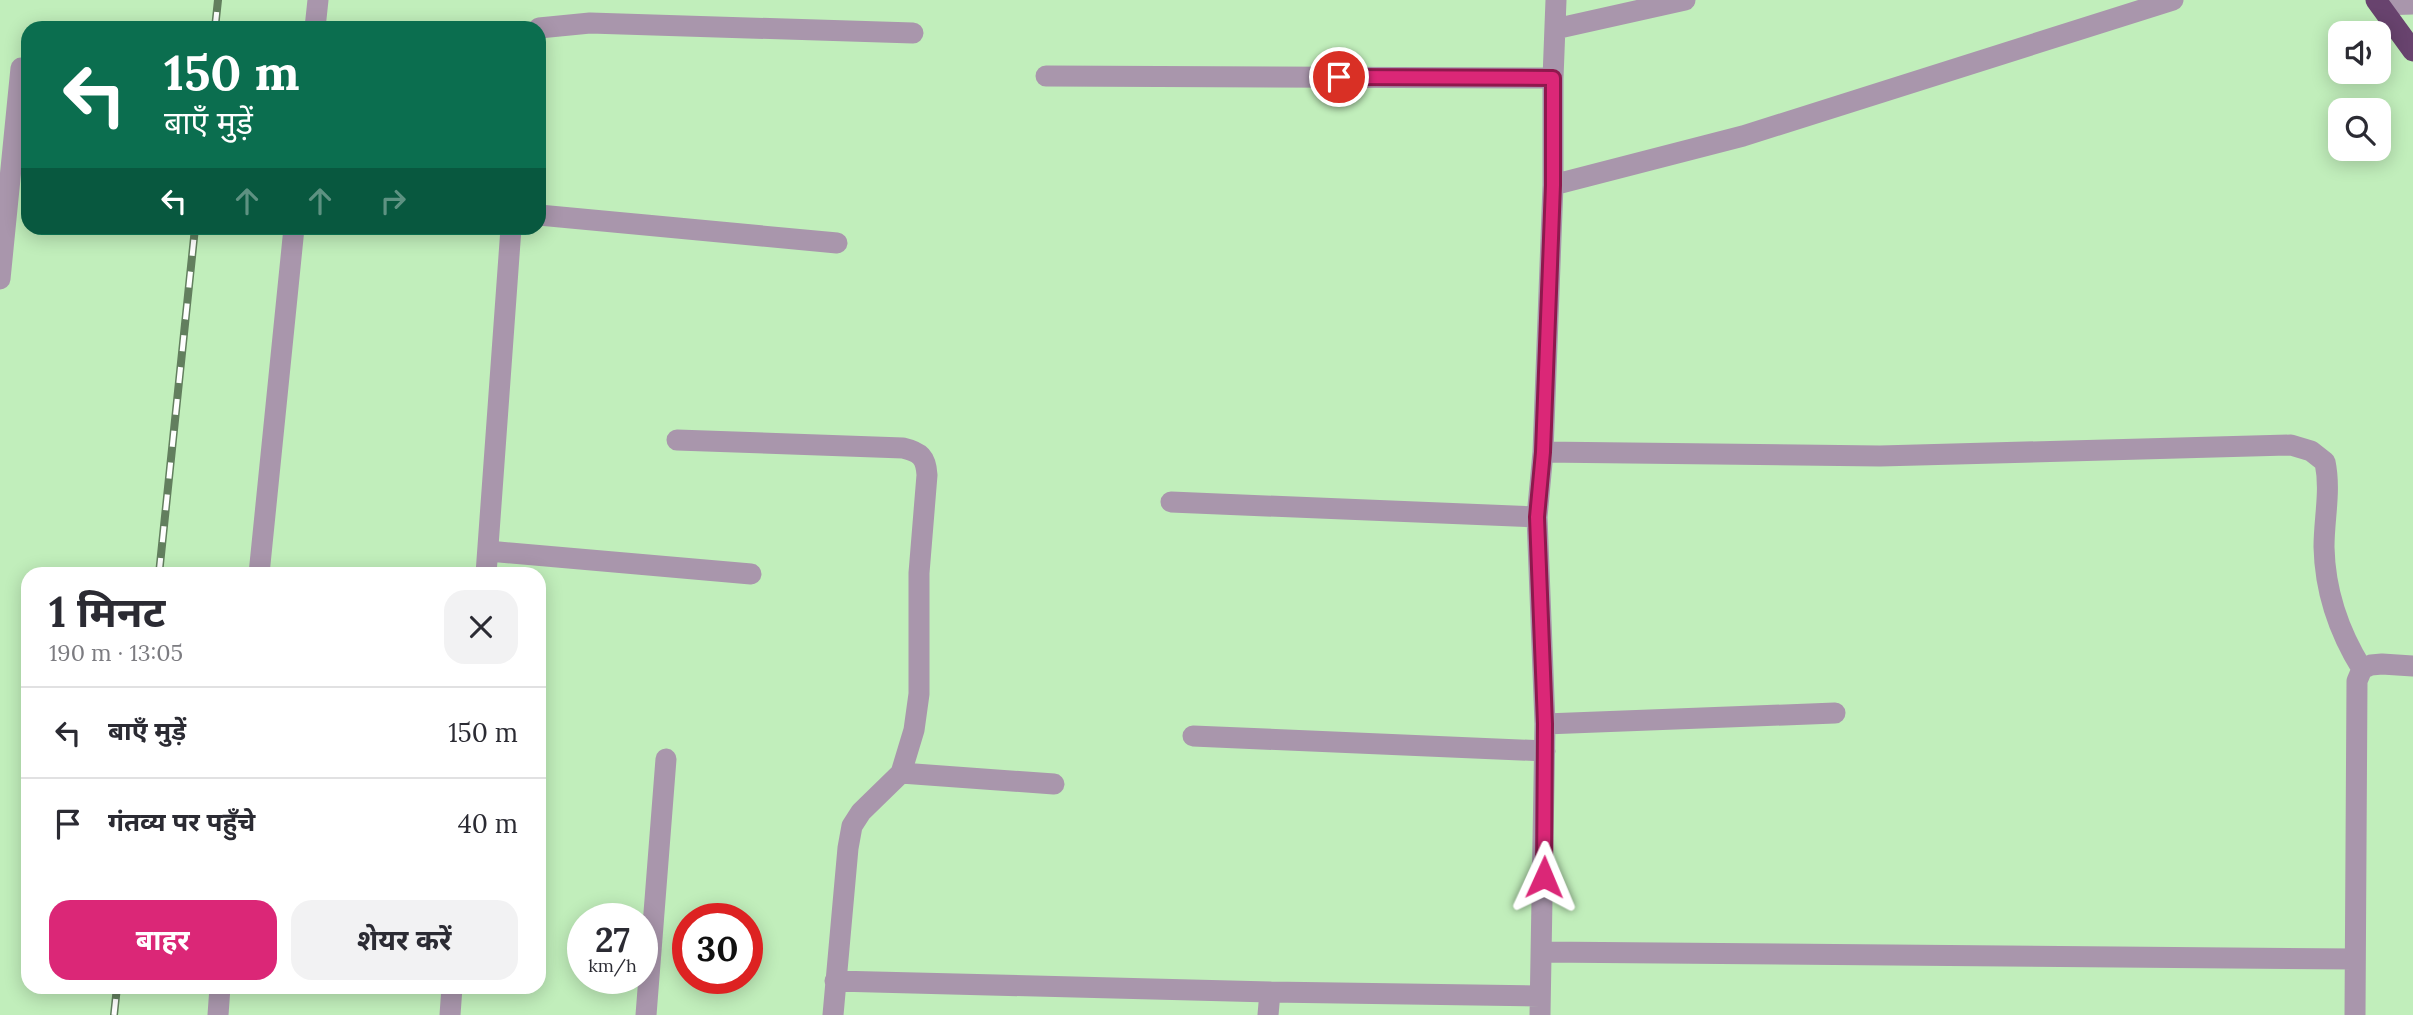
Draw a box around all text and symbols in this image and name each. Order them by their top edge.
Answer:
map controls [2328,21,2391,161]
button: sound [2328,21,2391,84]
text: 150 m [164,41,300,103]
pin [1309,47,1369,107]
icon: left [49,49,140,140]
icon: arrive [1320,58,1358,96]
button: search [2328,98,2391,161]
text: बाएँ मुड़ें [164,102,253,143]
icon: left [155,182,193,220]
icon: ahead [228,182,266,220]
icon: ahead [301,182,339,220]
icon: right [374,182,412,220]
text: 1 मिनट [49,585,165,639]
button: close [444,590,518,664]
text: 190 m · 13:05 [49,638,183,667]
icon: left [49,714,87,752]
text: बाएँ मुड़ें [108,714,186,747]
text: 150 m [448,716,518,749]
icon: arrive [49,805,87,843]
text: गंतव्य पर पहुँचे [108,805,255,838]
text: 40 m [458,807,518,840]
position arrow [1507,840,1581,914]
button: बाहर [49,900,277,980]
button: शेयर करें [291,900,518,980]
speed limit sign: 30 [672,903,763,994]
text: 27 [595,917,630,962]
text: km/h [588,954,637,977]

